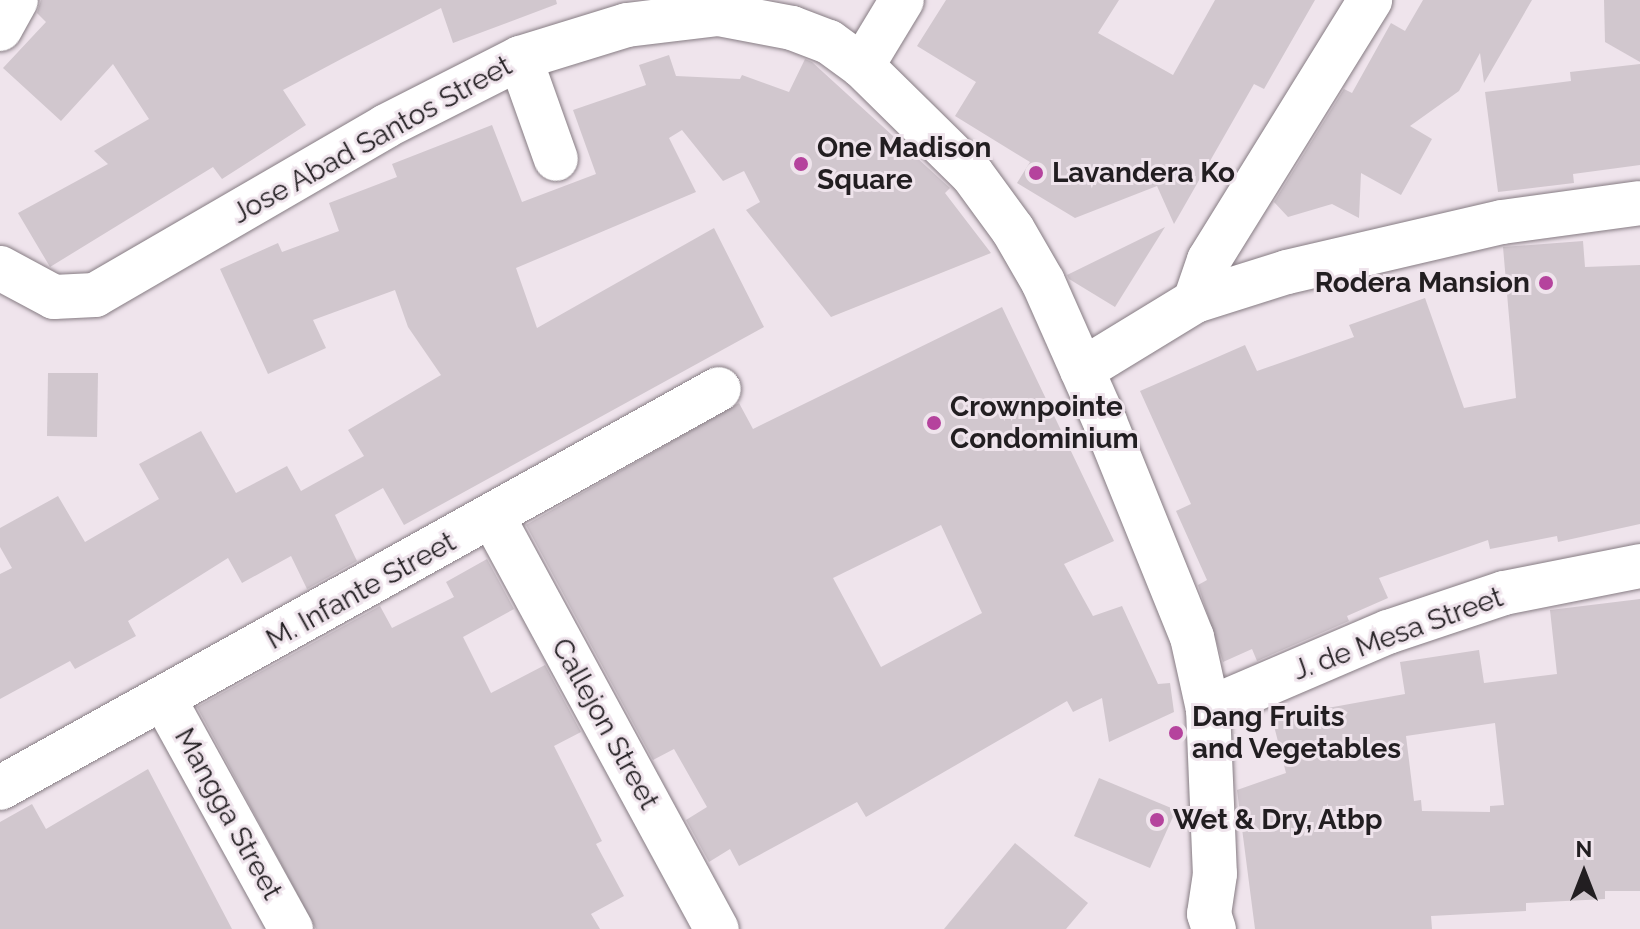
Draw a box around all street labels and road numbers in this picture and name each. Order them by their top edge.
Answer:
street label: Jose Abad Santos Street [226,49,518,231]
street label: M. Infante Street [261,525,461,657]
street label: J. de Mesa Street [1288,580,1508,688]
street label: Callejon Street [544,633,666,815]
street label: Mangga Street [167,722,289,906]

